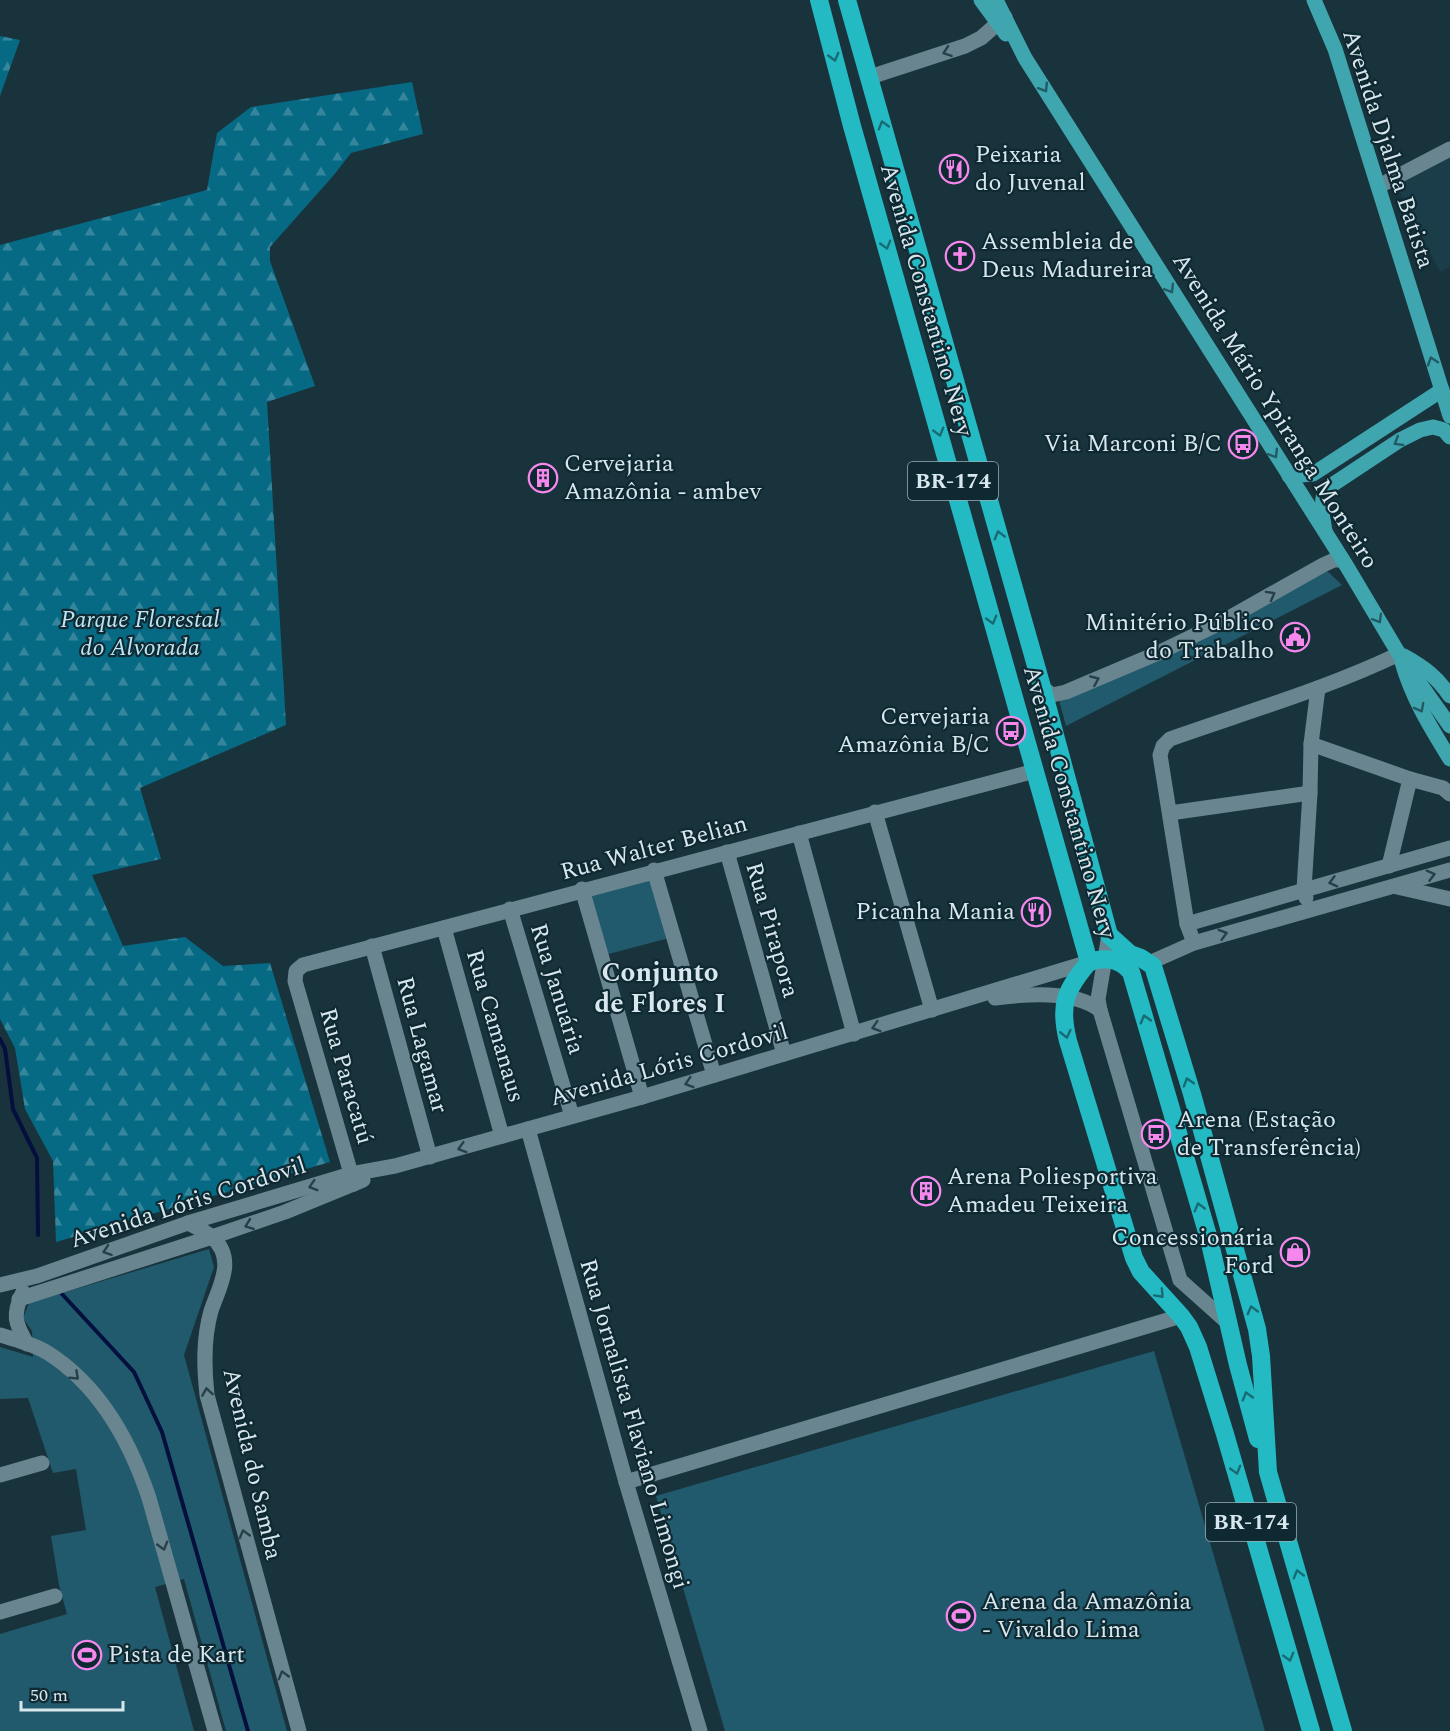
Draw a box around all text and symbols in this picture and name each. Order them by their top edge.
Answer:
street label: Avenida Djalma Batista [1332,25,1444,274]
one-way arrow [942,45,953,58]
one-way arrow [826,51,839,61]
one-way arrow [1037,82,1049,92]
one-way arrow [878,120,890,131]
place label: Peixaria do Juvenal [975,137,1086,201]
restaurant icon: Peixaria do Juvenal [938,153,970,185]
street label: Avenida Constantino Nery [870,159,983,442]
place label: Assembleia de Deus Madureira [981,224,1153,288]
one-way arrow [878,239,891,249]
church icon: Assembleia de Deus Madureira [944,240,976,272]
street label: Avenida Mário Ypiranga Monteiro [1163,246,1387,576]
one-way arrow [1163,282,1174,293]
one-way arrow [1427,356,1440,367]
one-way arrow [932,426,944,437]
place label: Via Marconi B/C [1044,426,1222,462]
bus stop icon: Via Marconi B/C [1227,428,1259,460]
one-way arrow [1394,434,1404,446]
place label: Cervejaria Amazônia - ambev [564,446,763,510]
one-way arrow [1267,447,1278,458]
building icon: Cervejaria Amazônia - ambev [527,462,559,494]
road number: BR-174 [908,462,998,500]
one-way arrow [994,530,1006,541]
one-way arrow [1264,590,1275,602]
park label: Parque Florestal do Alvorada [60,602,220,666]
place label: Minitério Público do Trabalho [1085,605,1274,669]
one-way arrow [1371,613,1383,623]
one-way arrow [985,614,997,625]
public building icon: Minitério Público do Trabalho [1279,621,1311,653]
street label: Avenida Constantino Nery [1013,661,1126,944]
one-way arrow [1089,675,1100,687]
place label: Cervejaria Amazônia B/C [837,699,990,763]
one-way arrow [1413,702,1424,713]
bus stop icon: Cervejaria Amazônia B/C [995,715,1027,747]
street label: Rua Walter Belian [556,806,752,890]
street label: Rua Pirapora [735,858,809,1002]
one-way arrow [1425,870,1435,882]
one-way arrow [1328,874,1338,887]
place label: Picanha Mania [856,894,1015,930]
restaurant icon: Picanha Mania [1020,896,1052,928]
street label: Rua Januária [520,919,594,1059]
one-way arrow [1218,929,1228,942]
street label: Rua Camanaus [456,945,534,1107]
district label: Conjunto de Flores I [595,952,725,1025]
street label: Rua Lagamar [386,973,458,1117]
street label: Rua Paracatú [309,1004,383,1148]
street label: Avenida Lóris Cordovil [546,1014,792,1116]
one-way arrow [1140,1014,1152,1025]
one-way arrow [871,1020,882,1032]
one-way arrow [1059,1029,1072,1039]
one-way arrow [684,1076,695,1088]
one-way arrow [1183,1077,1196,1088]
place label: Arena (Estação de Transferência) [1177,1102,1361,1166]
bus stop icon: Arena (Estação de Transferência) [1140,1118,1172,1150]
one-way arrow [457,1141,467,1153]
street label: Avenida Lóris Cordovil [65,1148,311,1258]
place label: Arena Poliesportiva Amadeu Teixeira [947,1159,1158,1223]
building icon: Arena Poliesportiva Amadeu Teixeira [910,1175,942,1207]
one-way arrow [308,1179,319,1191]
one-way arrow [1194,1202,1206,1213]
one-way arrow [244,1217,254,1230]
place label: Concessionária Ford [1111,1220,1274,1284]
shop icon: Concessionária Ford [1279,1236,1311,1268]
one-way arrow [102,1244,113,1257]
street label: Rua Jornalista Flaviano Limongi [570,1255,698,1593]
one-way arrow [1153,1287,1164,1297]
one-way arrow [1246,1305,1259,1315]
street label: Avenida do Samba [212,1365,292,1564]
one-way arrow [69,1369,79,1380]
one-way arrow [201,1387,214,1397]
one-way arrow [1241,1391,1254,1401]
one-way arrow [1229,1464,1241,1475]
road number: BR-174 [1206,1503,1296,1541]
one-way arrow [239,1530,251,1540]
one-way arrow [156,1540,168,1551]
one-way arrow [1293,1569,1305,1580]
place label: Arena da Amazônia - Vivaldo Lima [982,1584,1192,1648]
sports icon: Arena da Amazônia - Vivaldo Lima [945,1600,977,1632]
place label: Pista de Kart [108,1637,245,1673]
sports icon: Pista de Kart [71,1639,103,1671]
one-way arrow [1282,1652,1295,1662]
one-way arrow [278,1670,290,1681]
scale bar [21,1674,123,1712]
text: 50 m [30,1682,68,1709]

